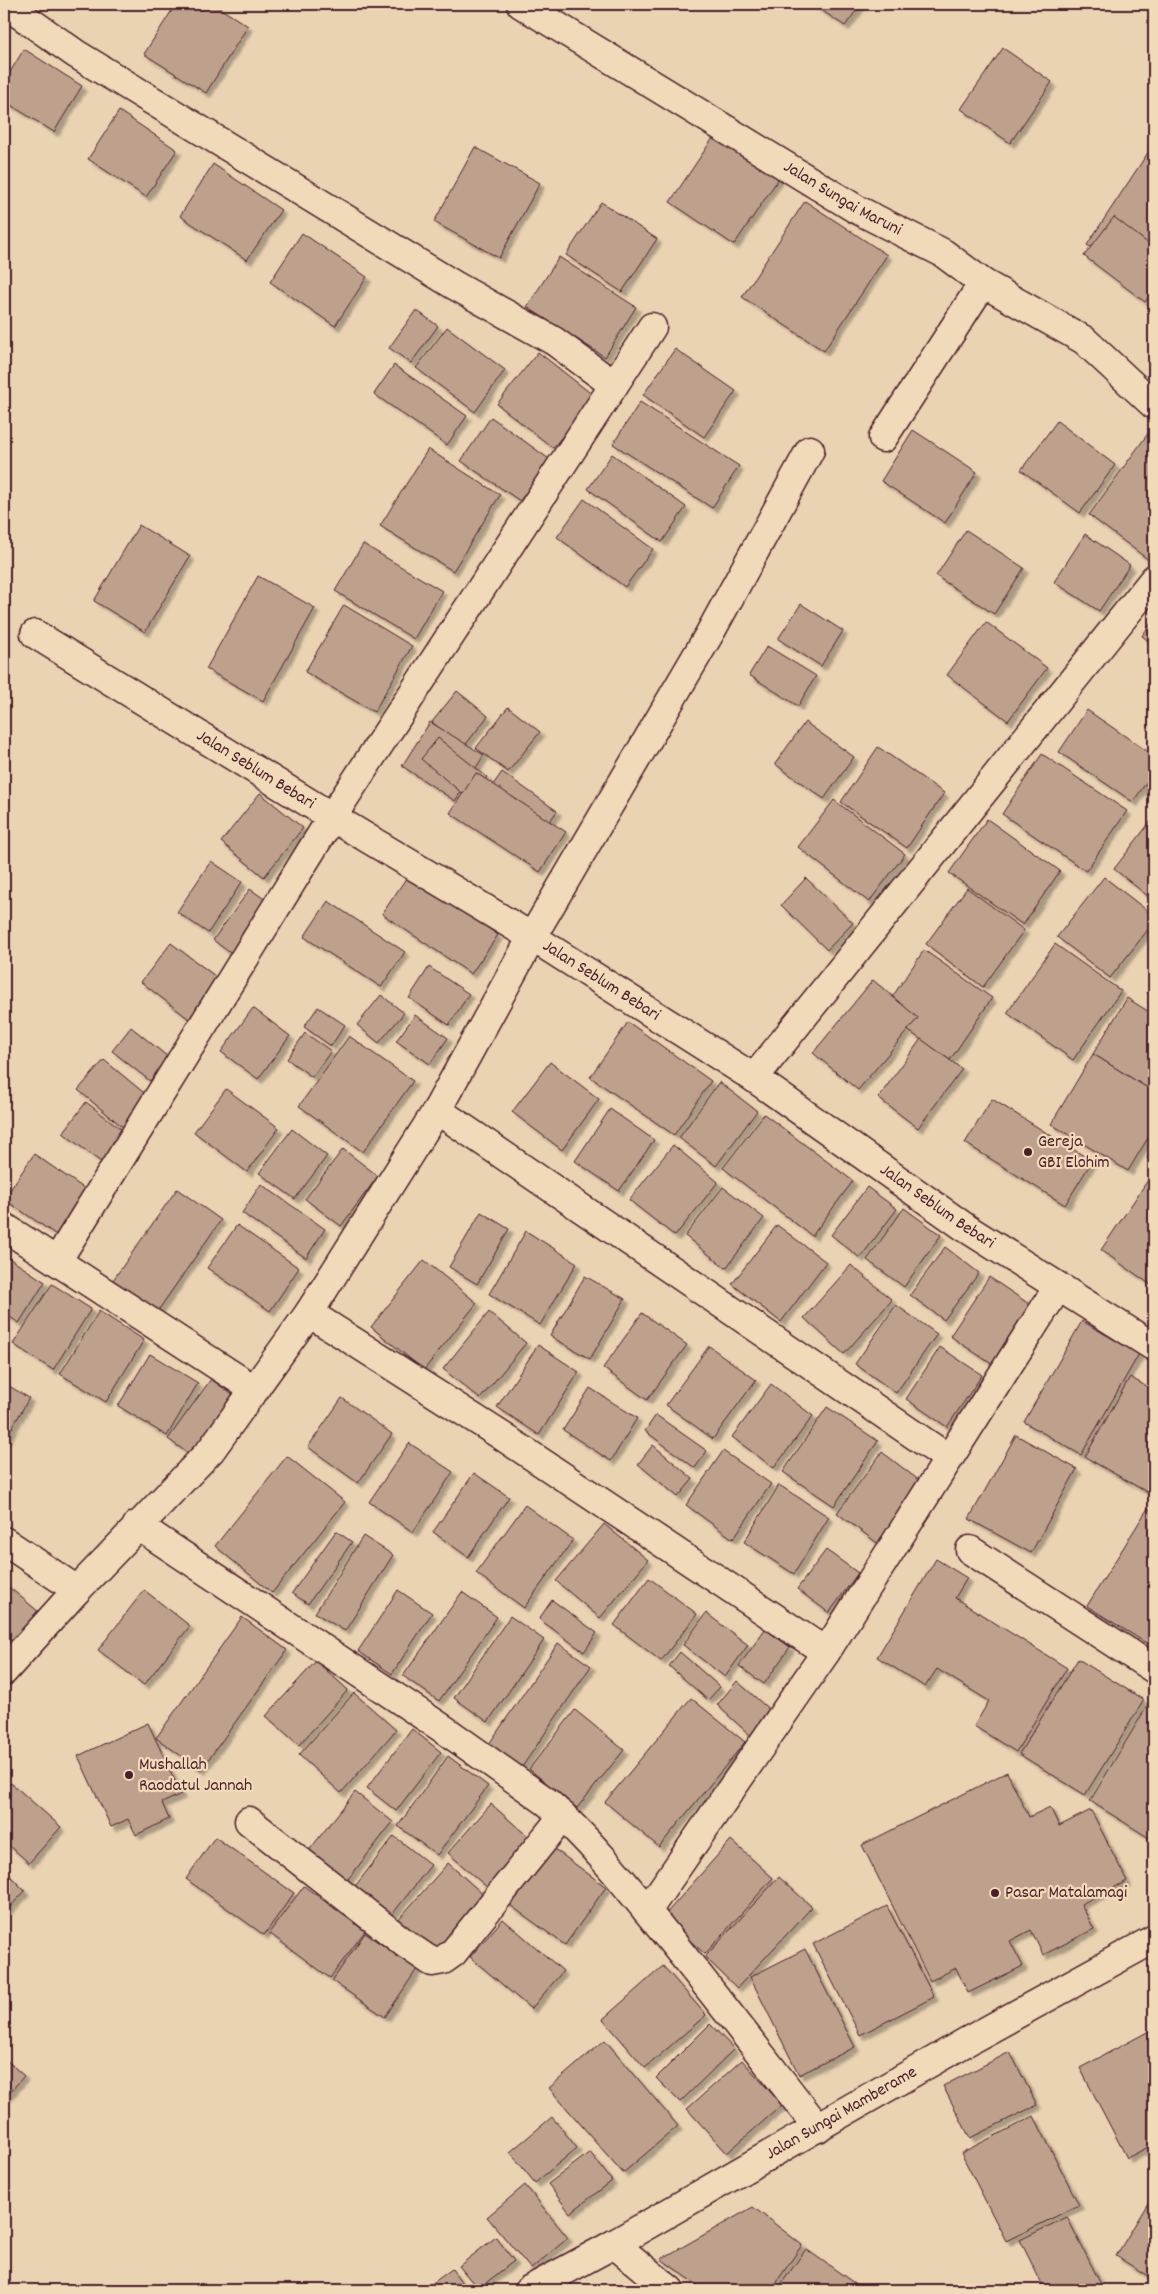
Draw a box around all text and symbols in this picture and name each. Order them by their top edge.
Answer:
street label: Jalan Sungai Maruni [778,155,906,243]
street label: Jalan Seblum Bebari [191,724,320,816]
street label: Jalan Seblum Bebari [537,934,665,1028]
place label: Gereja GBI Elohim [1038,1130,1110,1176]
marker: Gereja GBI Elohim [1022,1146,1034,1158]
street label: Jalan Seblum Bebari [874,1158,1000,1256]
place label: Mushallah Raodatul Jannah [139,1753,252,1799]
marker: Mushallah Raodatul Jannah [123,1769,135,1781]
place label: Pasar Matalamagi [1005,1881,1127,1906]
marker: Pasar Matalamagi [989,1887,1001,1899]
street label: Jalan Sungai Mamberame [761,2060,922,2167]

